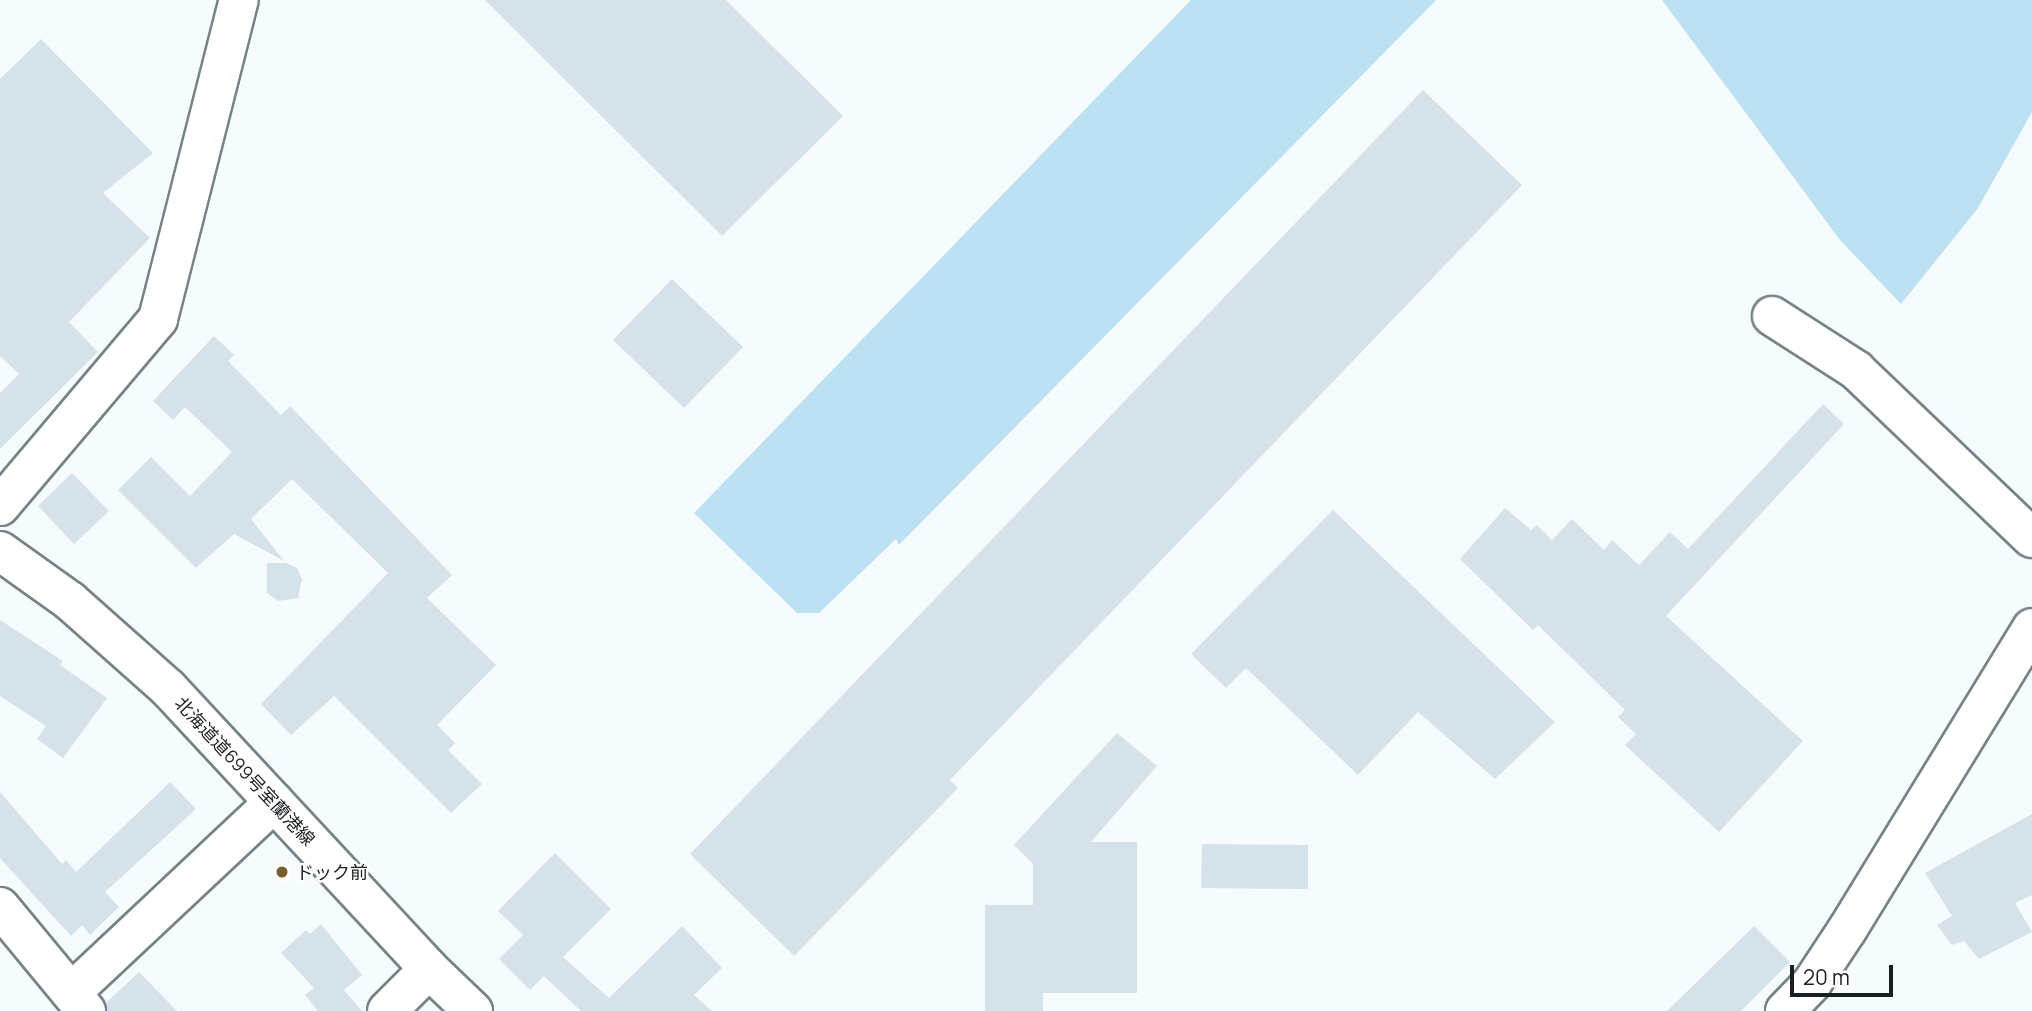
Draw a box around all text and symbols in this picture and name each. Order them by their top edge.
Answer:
street label: 北海道道699号室蘭港線 [170,692,320,850]
place label: ドック前 [296,861,368,883]
marker: ドック前 [274,864,290,880]
scale bar [1794,951,1897,995]
text: 20 m [1803,963,1850,991]

